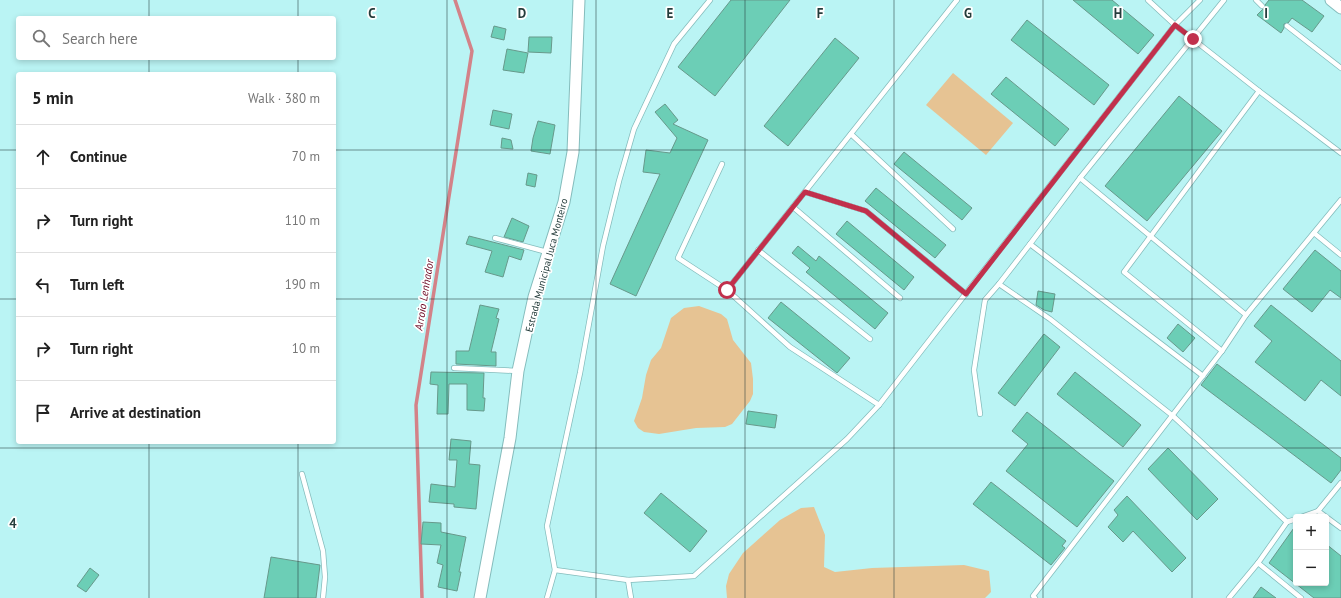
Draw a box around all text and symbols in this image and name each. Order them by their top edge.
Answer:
text: C [368,5,376,22]
text: D [518,5,526,22]
text: E [667,5,674,22]
text: F [817,5,824,22]
text: G [964,5,972,22]
text: H [1114,5,1122,22]
text: I [1264,5,1268,22]
search box [16,16,336,60]
icon: search [30,27,52,49]
text: Search here [62,29,138,48]
route end [1184,30,1202,48]
text: 5 min [32,87,73,109]
text: Walk · 380 m [248,90,320,107]
icon: ahead [32,146,54,168]
text: Continue [70,147,127,166]
text: 70 m [292,148,320,165]
street label: Estrada Municipal Juca Monteiro [522,197,571,333]
icon: right [32,210,54,232]
text: Turn right [70,211,133,230]
text: 110 m [285,212,320,229]
water label: Arroio Lenhador [411,257,437,333]
icon: left [32,274,54,296]
text: Turn left [70,275,124,294]
text: 190 m [285,276,320,293]
route start [718,281,736,299]
icon: right [32,338,54,360]
text: Turn right [70,339,133,358]
text: 10 m [292,340,320,357]
icon: arrive [32,402,54,424]
text: Arrive at destination [70,403,201,422]
map controls [1293,514,1329,586]
button: + [1293,514,1329,550]
text: 4 [9,515,17,532]
button: − [1293,550,1329,586]

